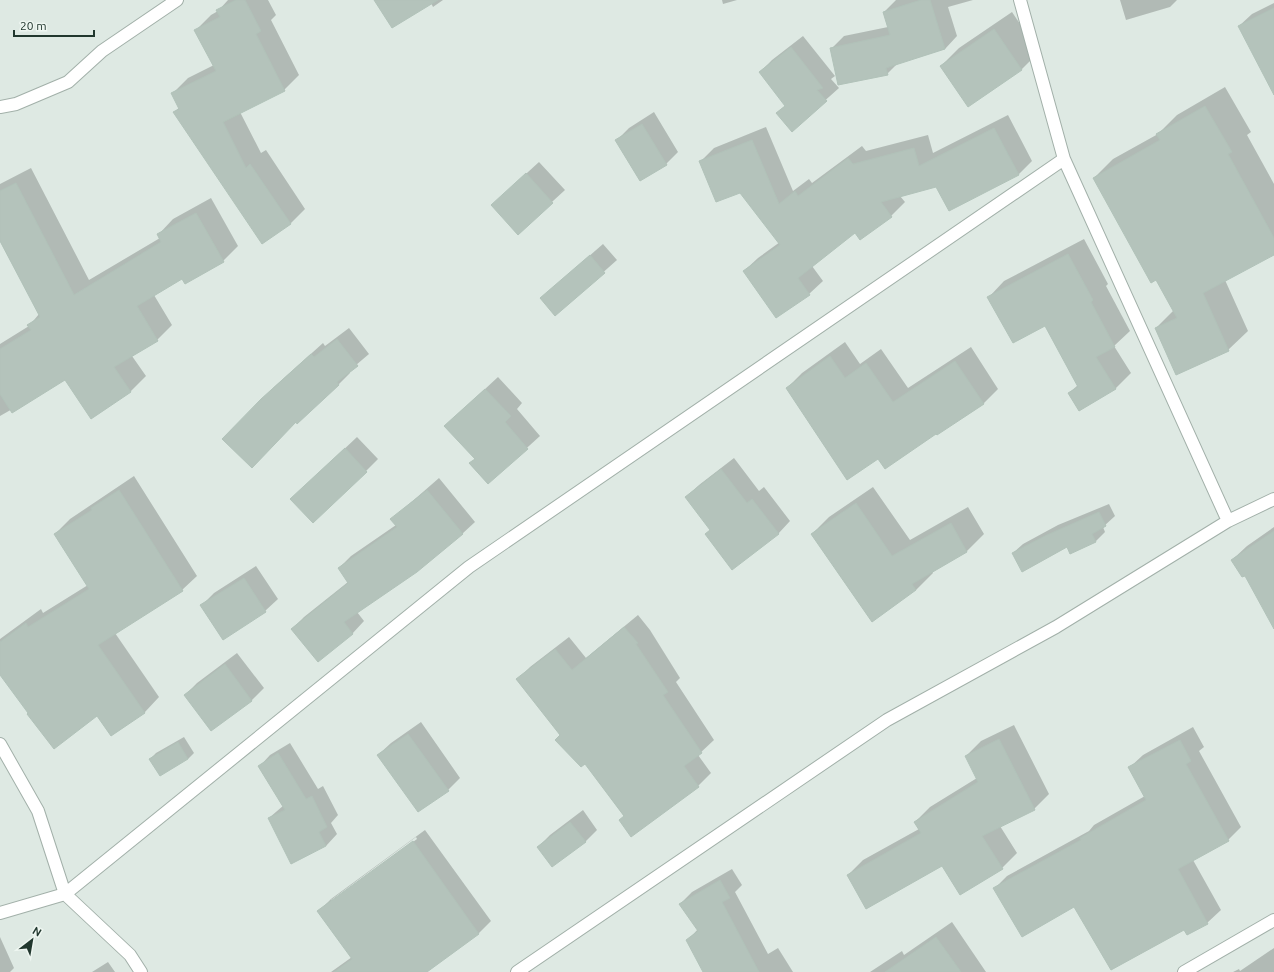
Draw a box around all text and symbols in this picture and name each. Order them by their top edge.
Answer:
scale bar [14,12,94,38]
text: 20 m [20,19,47,32]
north arrow [12,920,52,960]
text: N [31,924,44,939]

